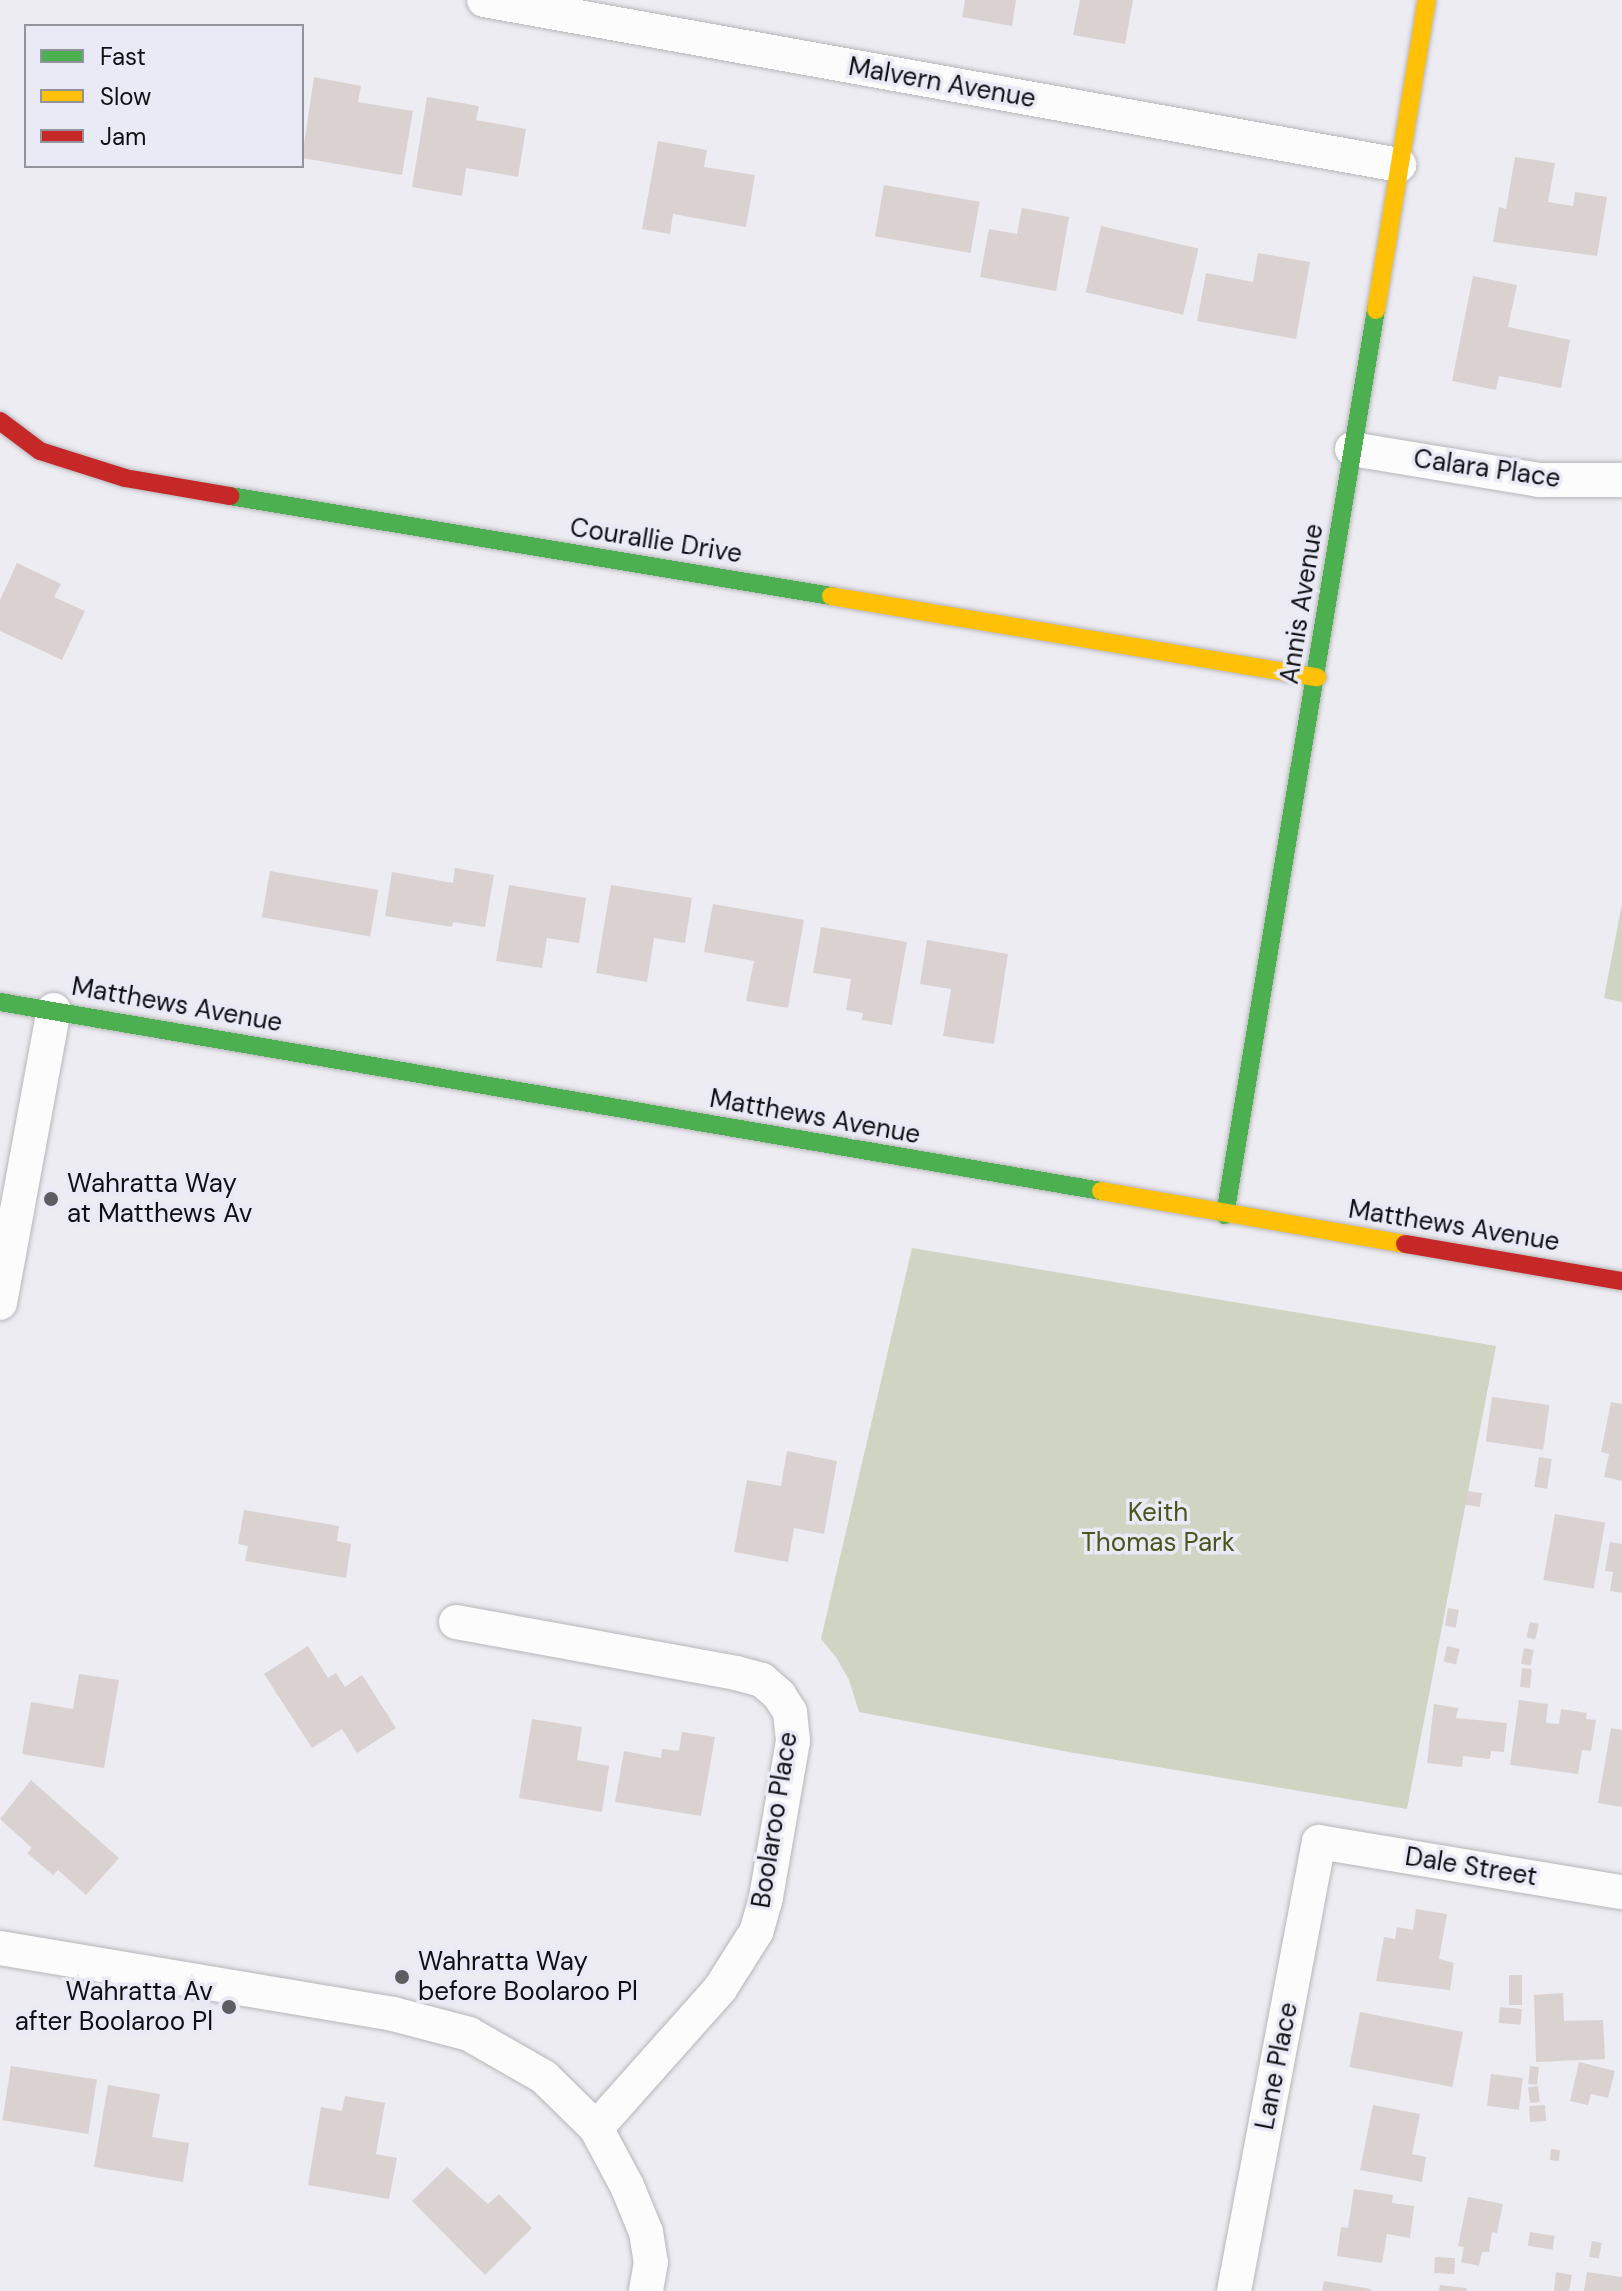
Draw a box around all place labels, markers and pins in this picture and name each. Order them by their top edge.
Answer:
place label: Wahratta Way at Matthews Av [67,1168,253,1230]
marker: Wahratta Way at Matthews Av [42,1190,60,1208]
place label: Wahratta Way before Boolaroo Pl [418,1946,638,2008]
marker: Wahratta Way before Boolaroo Pl [393,1968,411,1986]
place label: Wahratta Av after Boolaroo Pl [15,1976,213,2038]
marker: Wahratta Av after Boolaroo Pl [220,1998,238,2016]

